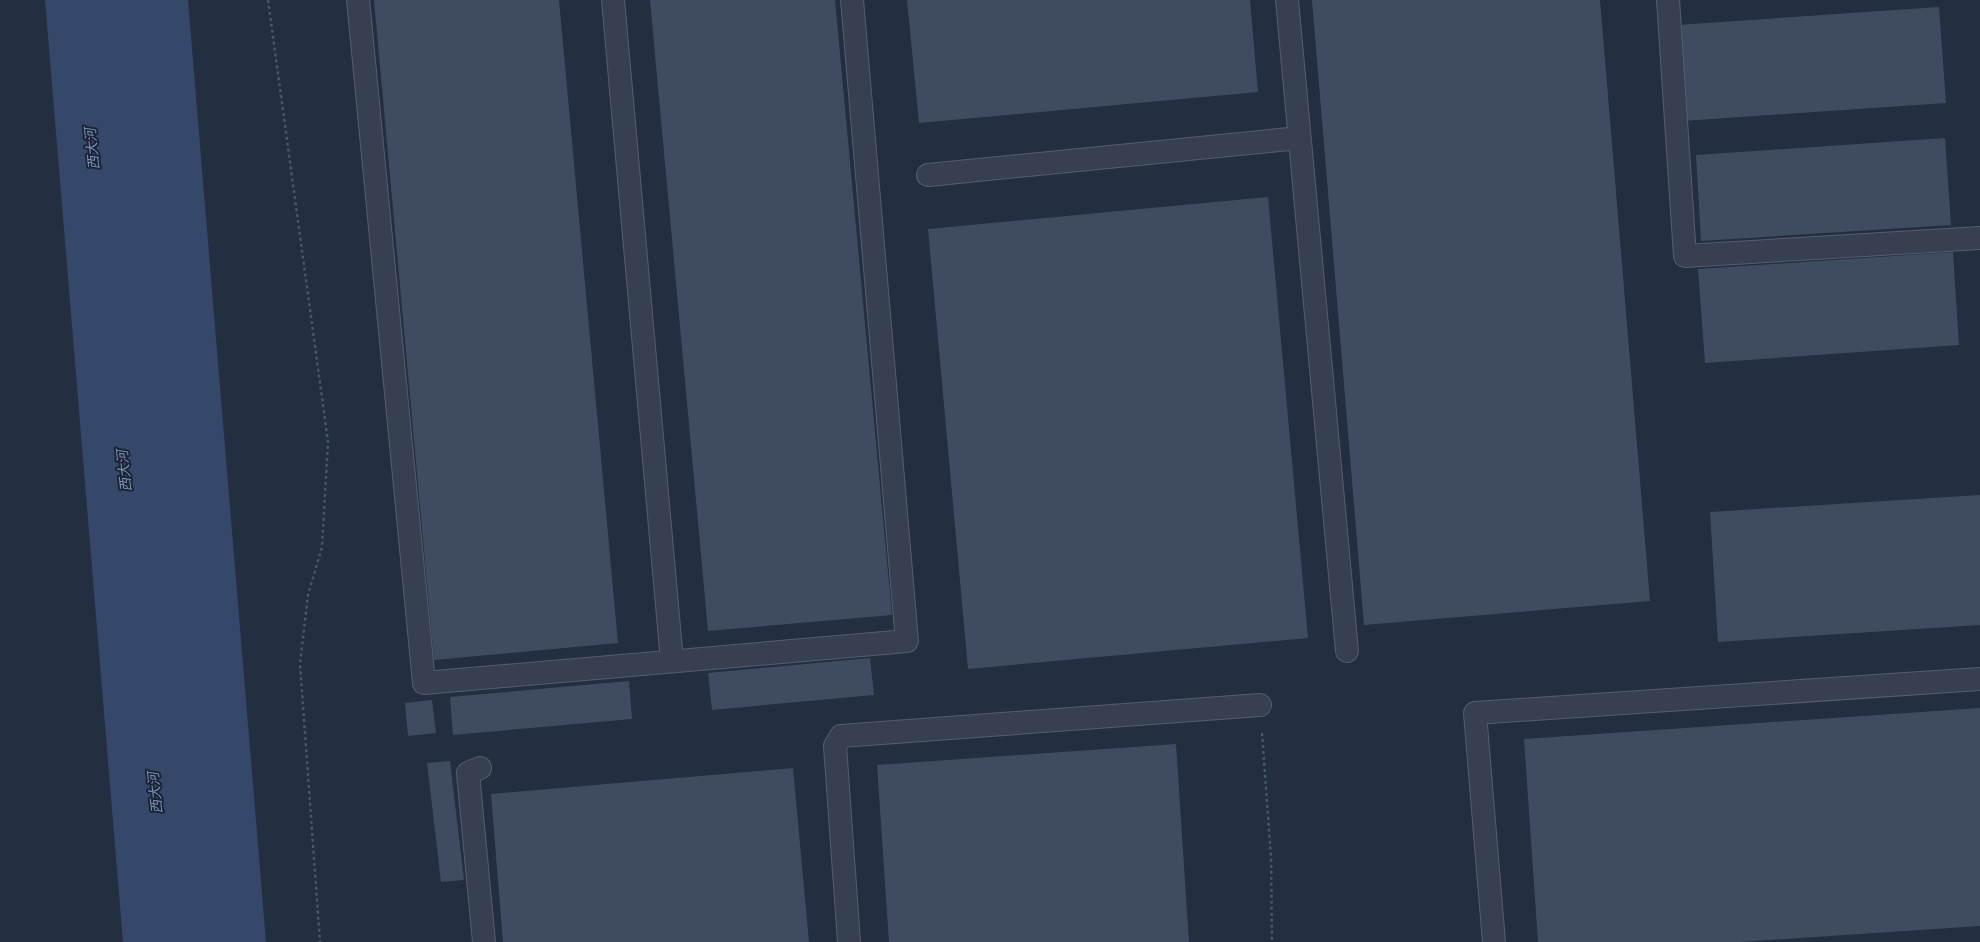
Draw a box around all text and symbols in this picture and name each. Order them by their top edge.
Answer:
water label: 西大河 [82,124,103,171]
water label: 西大河 [114,446,135,493]
water label: 西大河 [145,768,166,815]

